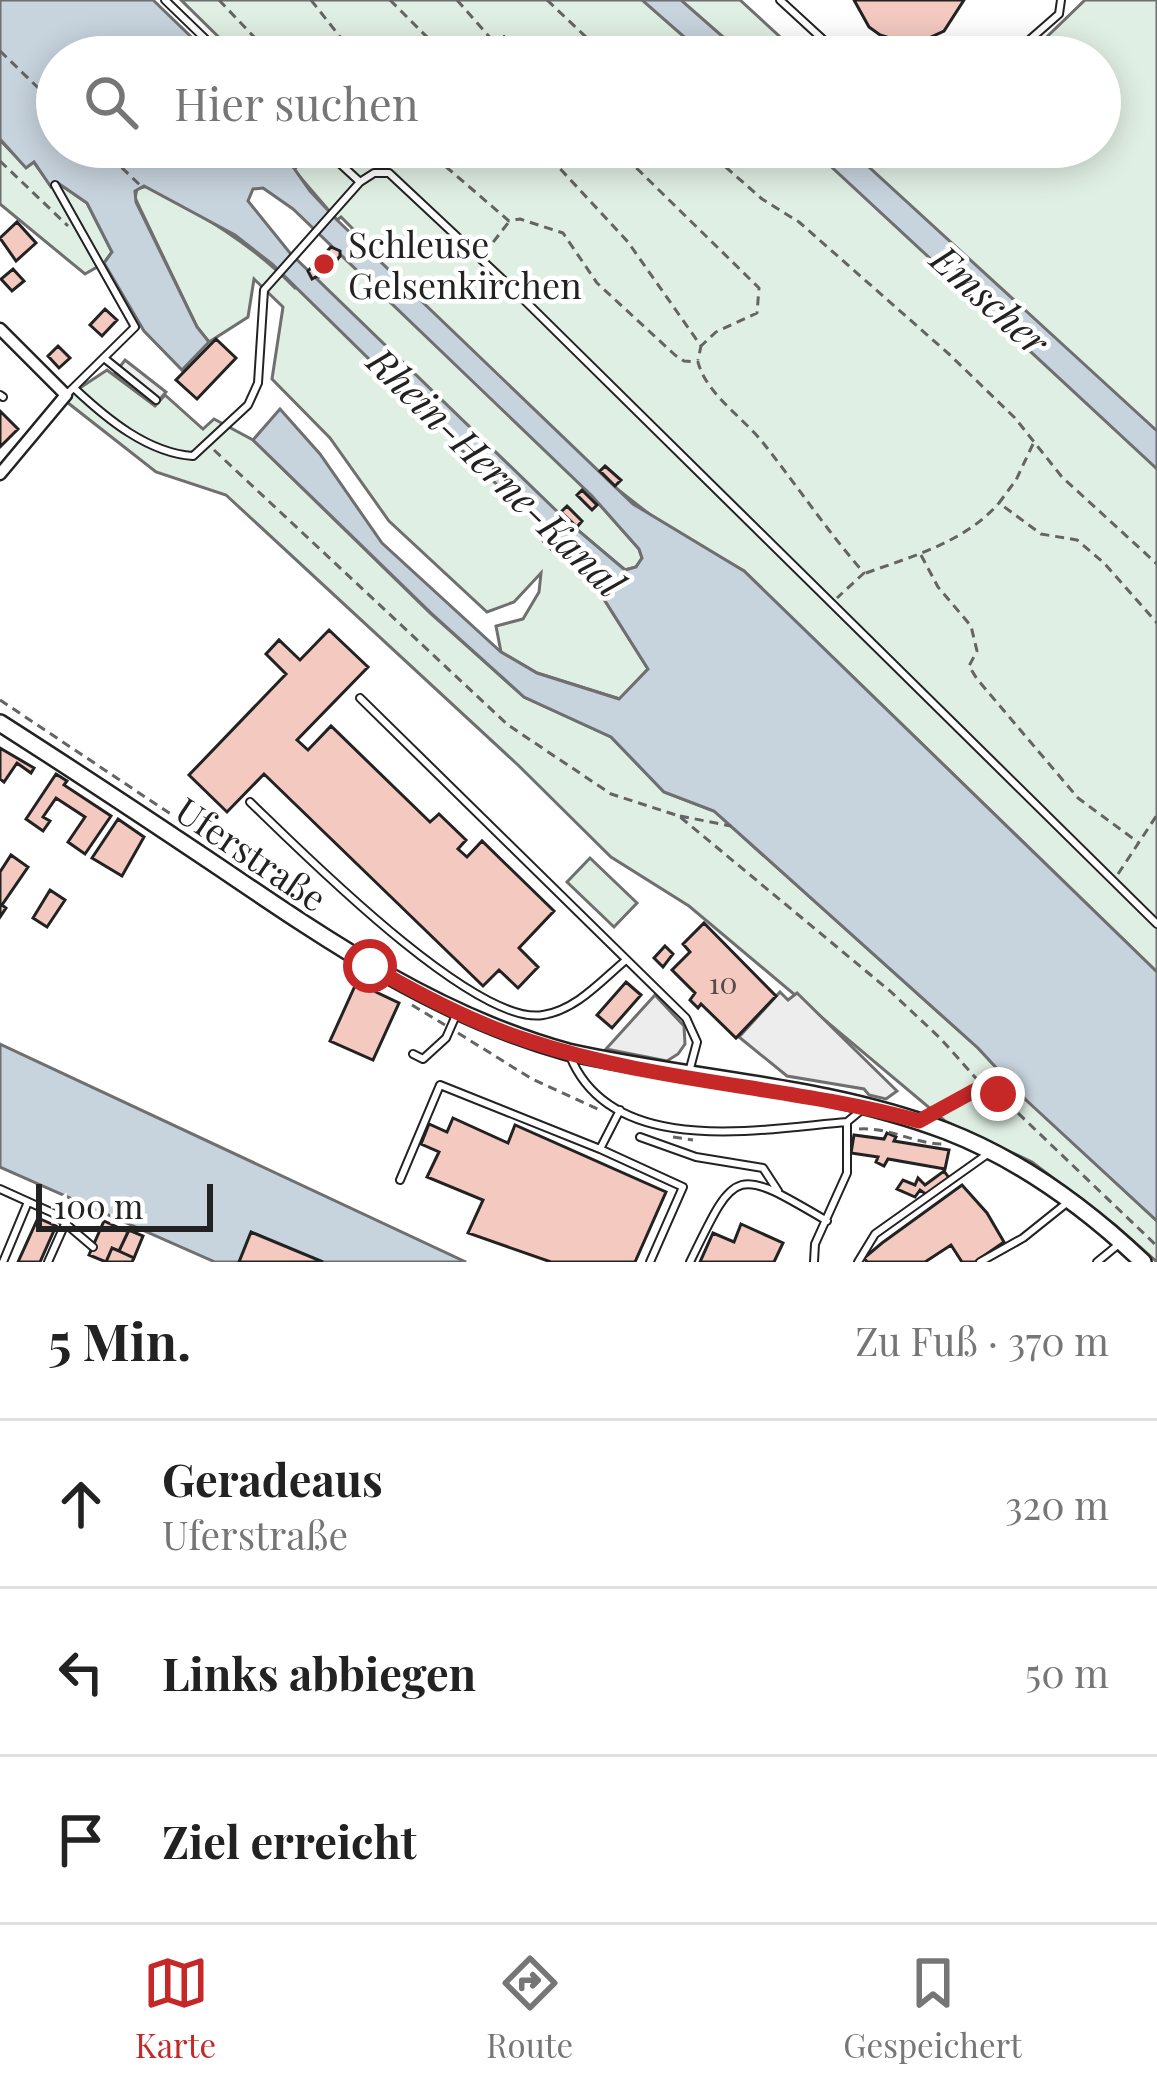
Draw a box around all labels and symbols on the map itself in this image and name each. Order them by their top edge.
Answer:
place label: Schleuse Gelsenkirchen [348,219,582,308]
water label: Emscher [920,231,1062,367]
marker: Schleuse Gelsenkirchen [311,251,337,277]
water label: Rhein-Herne-Kanal [356,333,638,609]
street label: Uferstraße [167,785,337,921]
route start [343,939,397,993]
house number: 10 [708,962,738,1002]
route end [971,1067,1025,1121]
scale bar [36,1178,213,1231]

